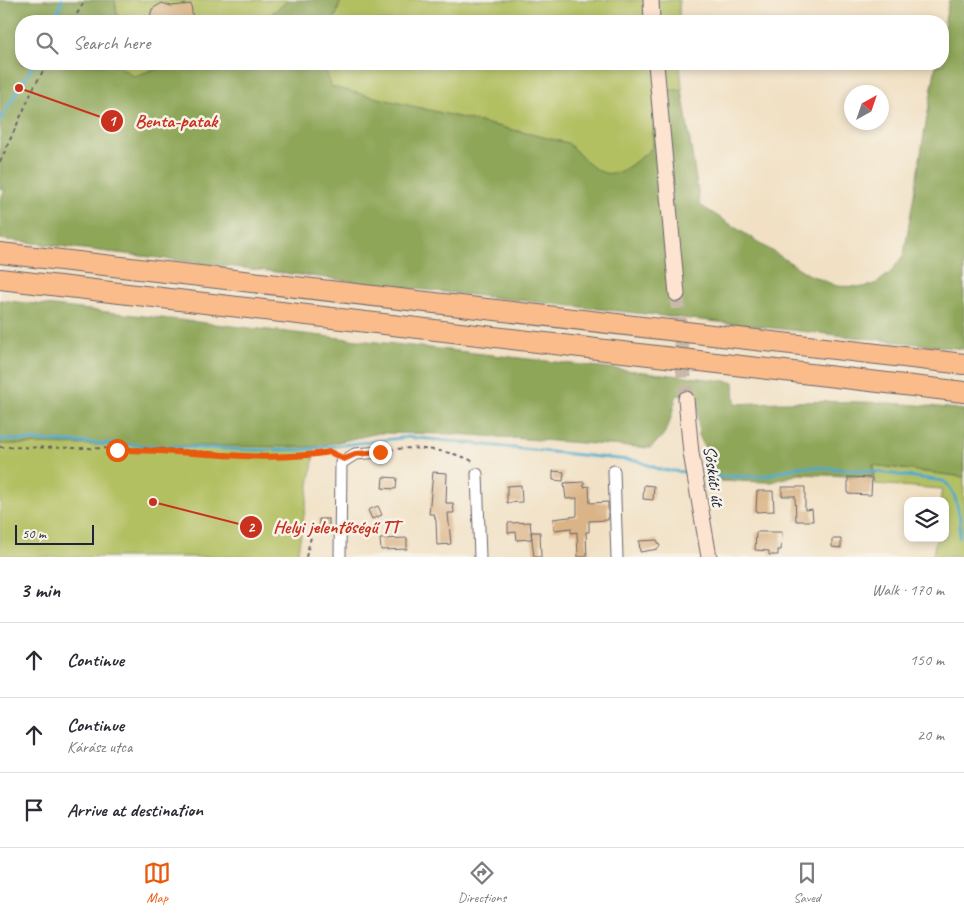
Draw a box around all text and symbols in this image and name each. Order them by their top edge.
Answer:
search box [15,15,949,70]
icon: search [33,29,61,57]
text: Search here [73,31,150,55]
north arrow [844,85,889,130]
callout: Benta-patak [100,104,227,138]
text: Benta-patak [135,109,219,133]
text: 1 [109,112,118,131]
route start [106,439,129,462]
route end [369,441,392,464]
street label: Sóskúti út [699,444,729,510]
map controls [904,497,949,542]
button: layers [904,497,949,542]
callout: Helyi jelentőségű TT [238,510,409,544]
text: Helyi jelentőségű TT [273,515,404,539]
text: 2 [248,518,256,537]
scale bar [15,522,94,545]
text: 50 m [22,525,46,542]
text: 3 min [20,577,60,603]
text: Walk · 170 m [872,580,944,600]
icon: ahead [20,646,48,674]
text: Continue [67,648,124,672]
text: 150 m [910,650,944,670]
text: Continue [67,713,124,737]
icon: ahead [20,721,48,749]
text: 20 m [917,725,944,745]
text: Kárász utca [67,737,132,757]
icon: arrive [20,796,48,824]
text: Arrive at destination [67,798,203,822]
tab: Map [143,859,171,906]
tab: Directions [458,859,506,906]
tab: Saved [793,859,821,906]

